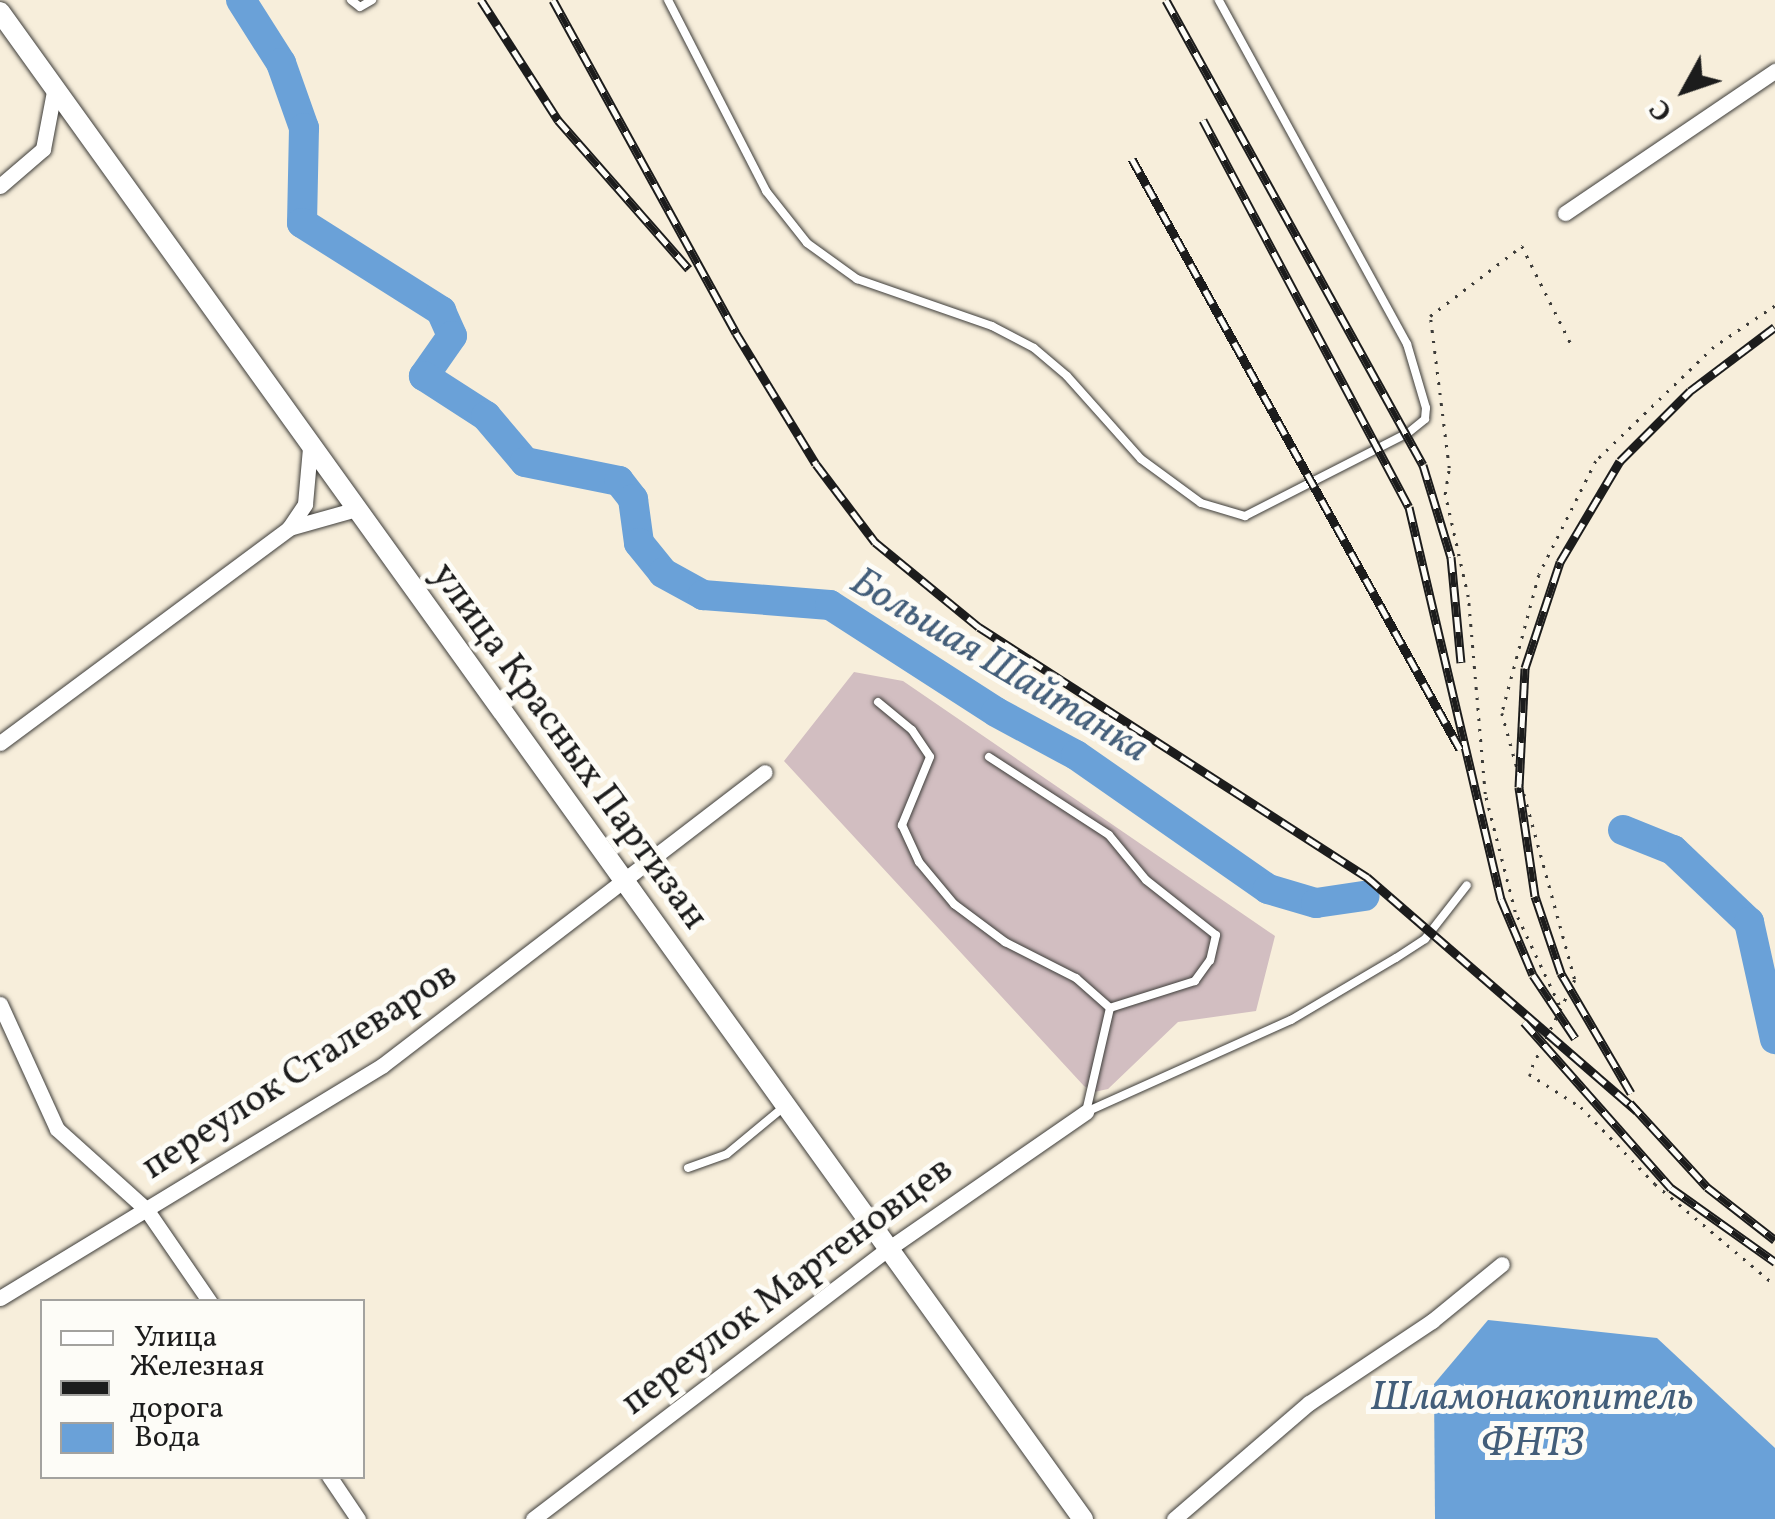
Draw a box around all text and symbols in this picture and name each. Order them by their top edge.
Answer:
north arrow [1635,40,1735,140]
text: С [1641,90,1682,129]
street label: улица Красных Партизан [420,555,716,939]
water label: Большая Шайтанка [842,559,1156,775]
street label: переулок Сталеваров [134,953,466,1191]
street label: переулок Мартеновцев [613,1148,963,1426]
legend [40,1299,365,1479]
text: Улица [134,1317,217,1359]
text: Железная дорога [130,1346,264,1430]
water label: Шламонакопитель ФНТЗ [1371,1375,1693,1469]
text: Вода [134,1417,201,1459]

